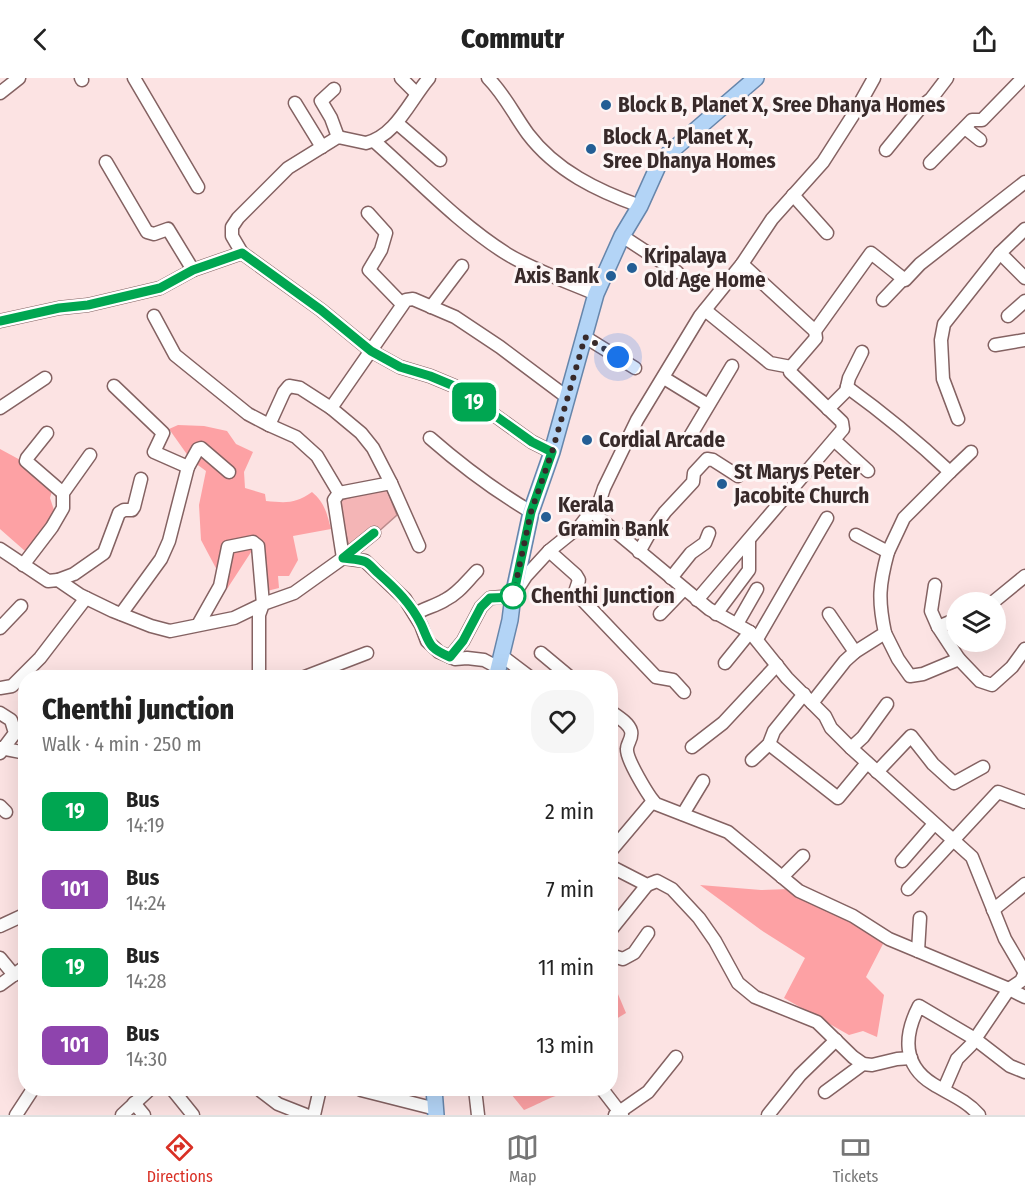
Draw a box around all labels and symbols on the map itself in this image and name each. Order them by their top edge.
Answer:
place label: Block B, Planet X, Sree Dhanya Homes [618,92,945,118]
marker: Block B, Planet X, Sree Dhanya Homes [599,98,613,112]
place label: Block A, Planet X, Sree Dhanya Homes [603,124,776,174]
marker: Block A, Planet X, Sree Dhanya Homes [584,142,598,156]
place label: Kripalaya Old Age Home [644,243,766,293]
marker: Kripalaya Old Age Home [625,261,639,275]
place label: Axis Bank [514,263,599,289]
marker: Axis Bank [604,269,618,283]
your location [603,342,633,372]
line badge: 19 [447,382,501,422]
place label: Cordial Arcade [599,427,725,453]
marker: Cordial Arcade [580,433,594,447]
place label: St Marys Peter Jacobite Church [733,459,869,509]
marker: St Marys Peter Jacobite Church [715,477,729,491]
place label: Kerala Gramin Bank [558,492,669,542]
marker: Kerala Gramin Bank [539,510,553,524]
marker: Chenthi Junction [500,583,526,609]
place label: Chenthi Junction [531,583,675,609]

